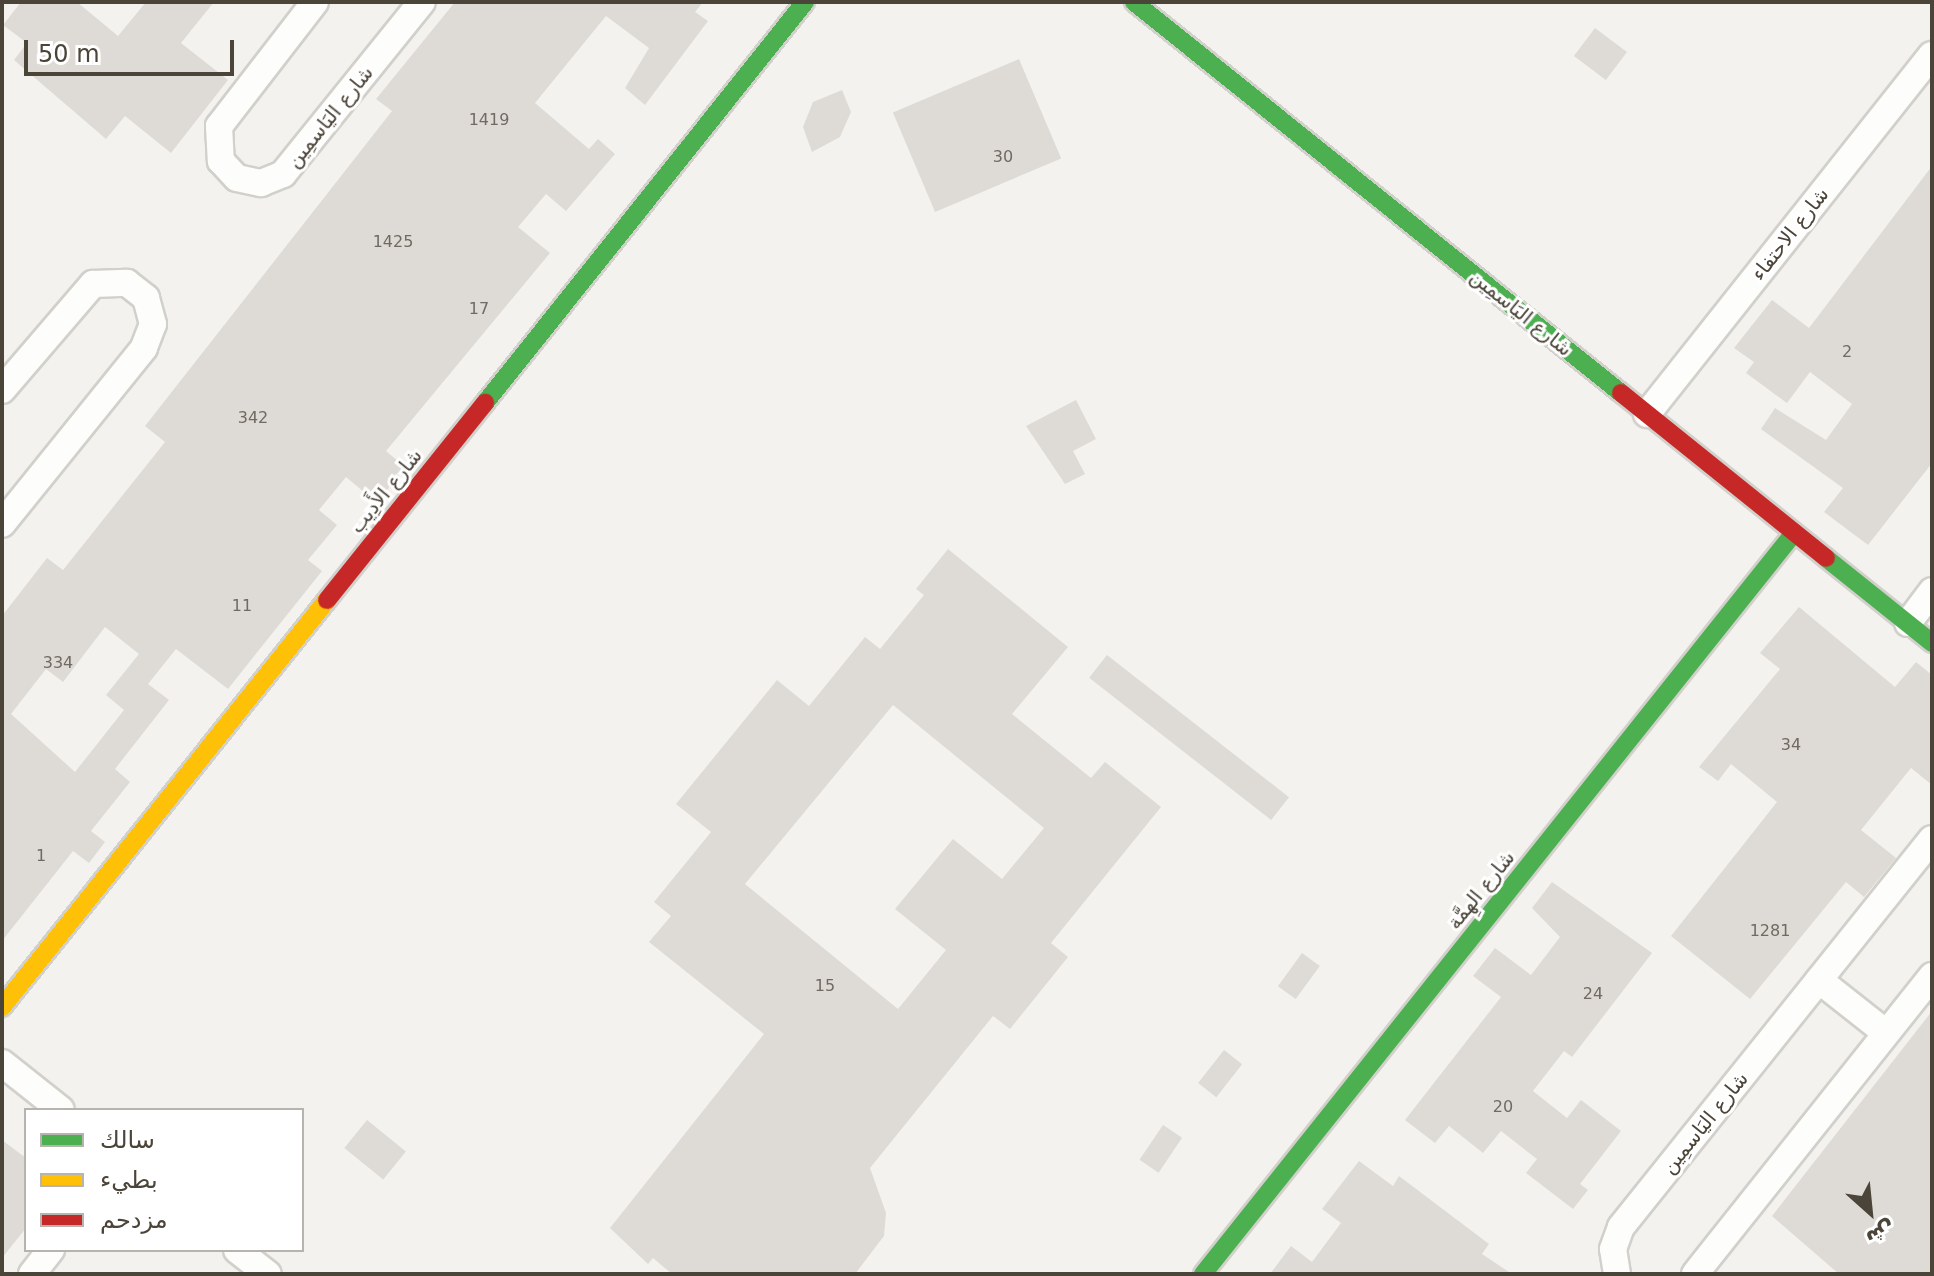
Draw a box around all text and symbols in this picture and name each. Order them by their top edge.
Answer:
scale bar [28,24,238,74]
text: 50 m [38,40,100,68]
street label: شارع اليَاسمِين [282,61,378,173]
house number: 1419 [469,110,509,130]
house number: 30 [993,147,1013,167]
street label: شارع الاحتفاء [1746,183,1834,285]
house number: 1425 [373,232,413,252]
street label: شارع اليَاسمِين [1465,265,1577,361]
house number: 17 [469,299,489,319]
house number: 2 [1842,342,1852,362]
house number: 342 [238,408,268,428]
street label: شارع الأَدِيب [345,444,427,538]
house number: 11 [232,596,252,616]
house number: 334 [43,653,73,673]
house number: 34 [1781,735,1801,755]
house number: 1 [36,846,46,866]
street label: شارع الهِمَّة [1442,846,1520,934]
house number: 1281 [1750,921,1790,941]
house number: 15 [815,976,835,996]
house number: 24 [1583,984,1603,1004]
street label: شارع اليَاسمِين [1657,1067,1753,1179]
house number: 20 [1493,1097,1513,1117]
legend [24,1108,304,1252]
text: سالك [100,1126,155,1154]
text: بطيء [100,1166,158,1194]
north arrow [1830,1172,1910,1252]
text: مزدحم [100,1206,168,1234]
text: ش [1862,1216,1900,1252]

